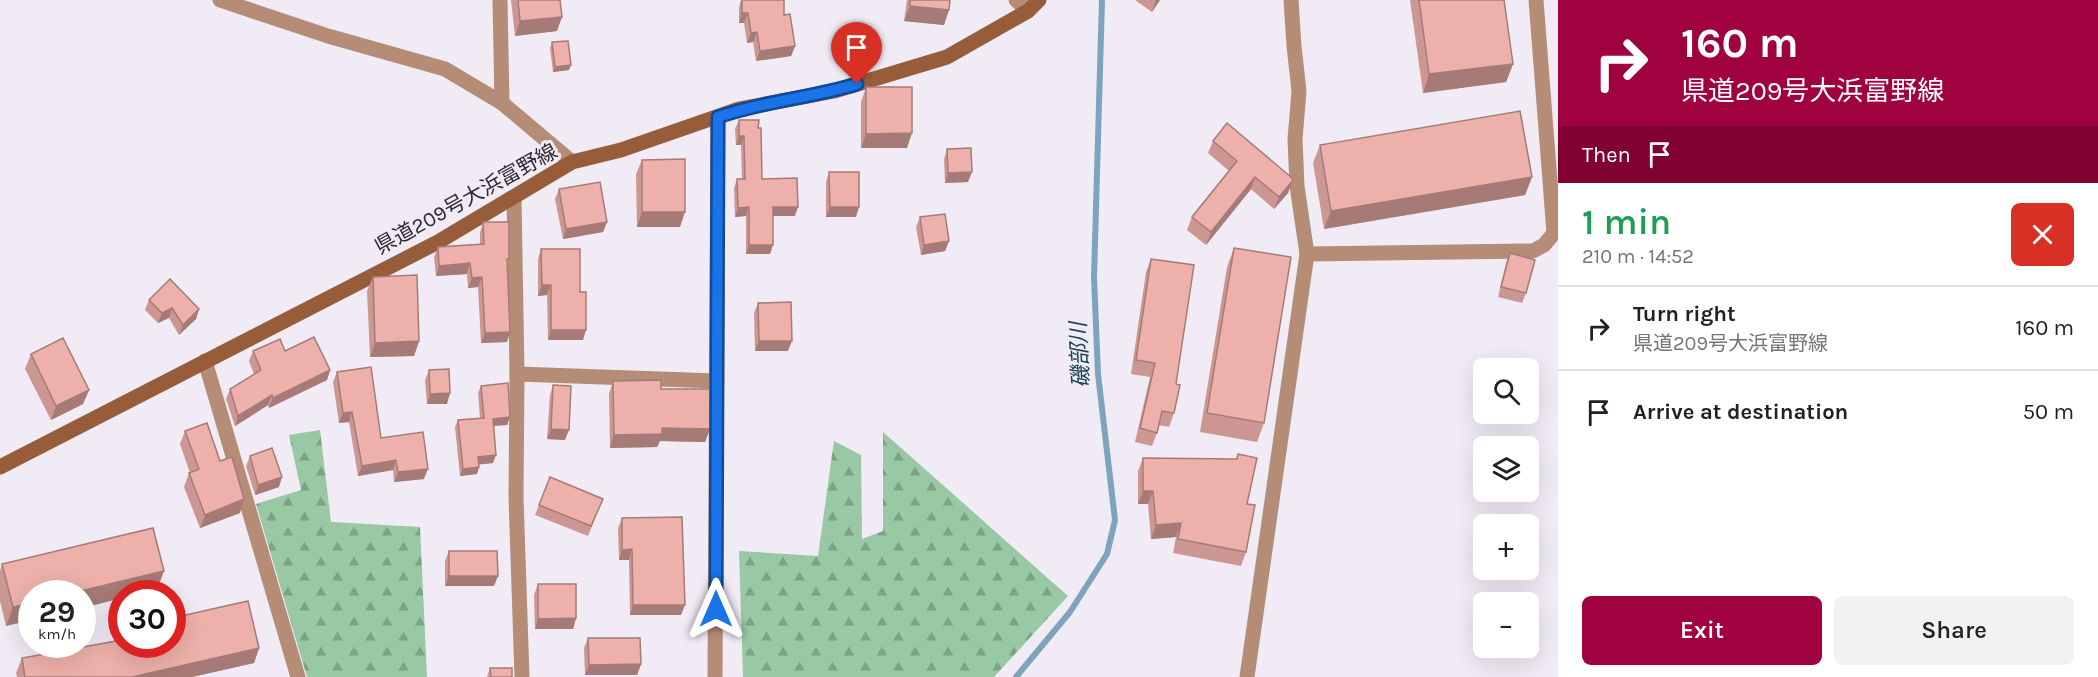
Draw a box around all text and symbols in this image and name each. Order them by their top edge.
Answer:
text: 160 m [1681,18,1799,68]
pin [831,22,882,84]
icon: right [1582,24,1660,102]
icon: arrive [840,31,873,64]
text: 県道209号大浜富野線 [1681,75,1944,107]
icon: arrive [1643,138,1676,171]
street label: 県道209号大浜富野線 [371,139,561,259]
text: Then [1582,142,1631,168]
text: 1 min [1582,201,1671,243]
button: close [2011,203,2074,266]
text: 210 m · 14:52 [1582,245,1694,268]
text: Turn right [1633,301,1736,327]
icon: right [1582,312,1615,345]
text: 160 m [2015,315,2074,341]
water label: 磯部川 [1065,319,1095,389]
text: 県道209号大浜富野線 [1633,332,1828,355]
map controls [1473,358,1539,658]
button: search [1473,358,1539,424]
icon: arrive [1582,396,1615,429]
text: Arrive at destination [1633,399,1848,425]
text: 50 m [2023,399,2074,425]
button: layers [1473,436,1539,502]
button: + [1473,514,1539,580]
position arrow [684,577,748,641]
speed limit sign: 30 [108,580,186,658]
button: − [1473,592,1539,658]
text: 29 [39,594,75,630]
button: Exit [1582,596,1822,665]
button: Share [1834,596,2074,665]
text: km/h [38,625,76,643]

